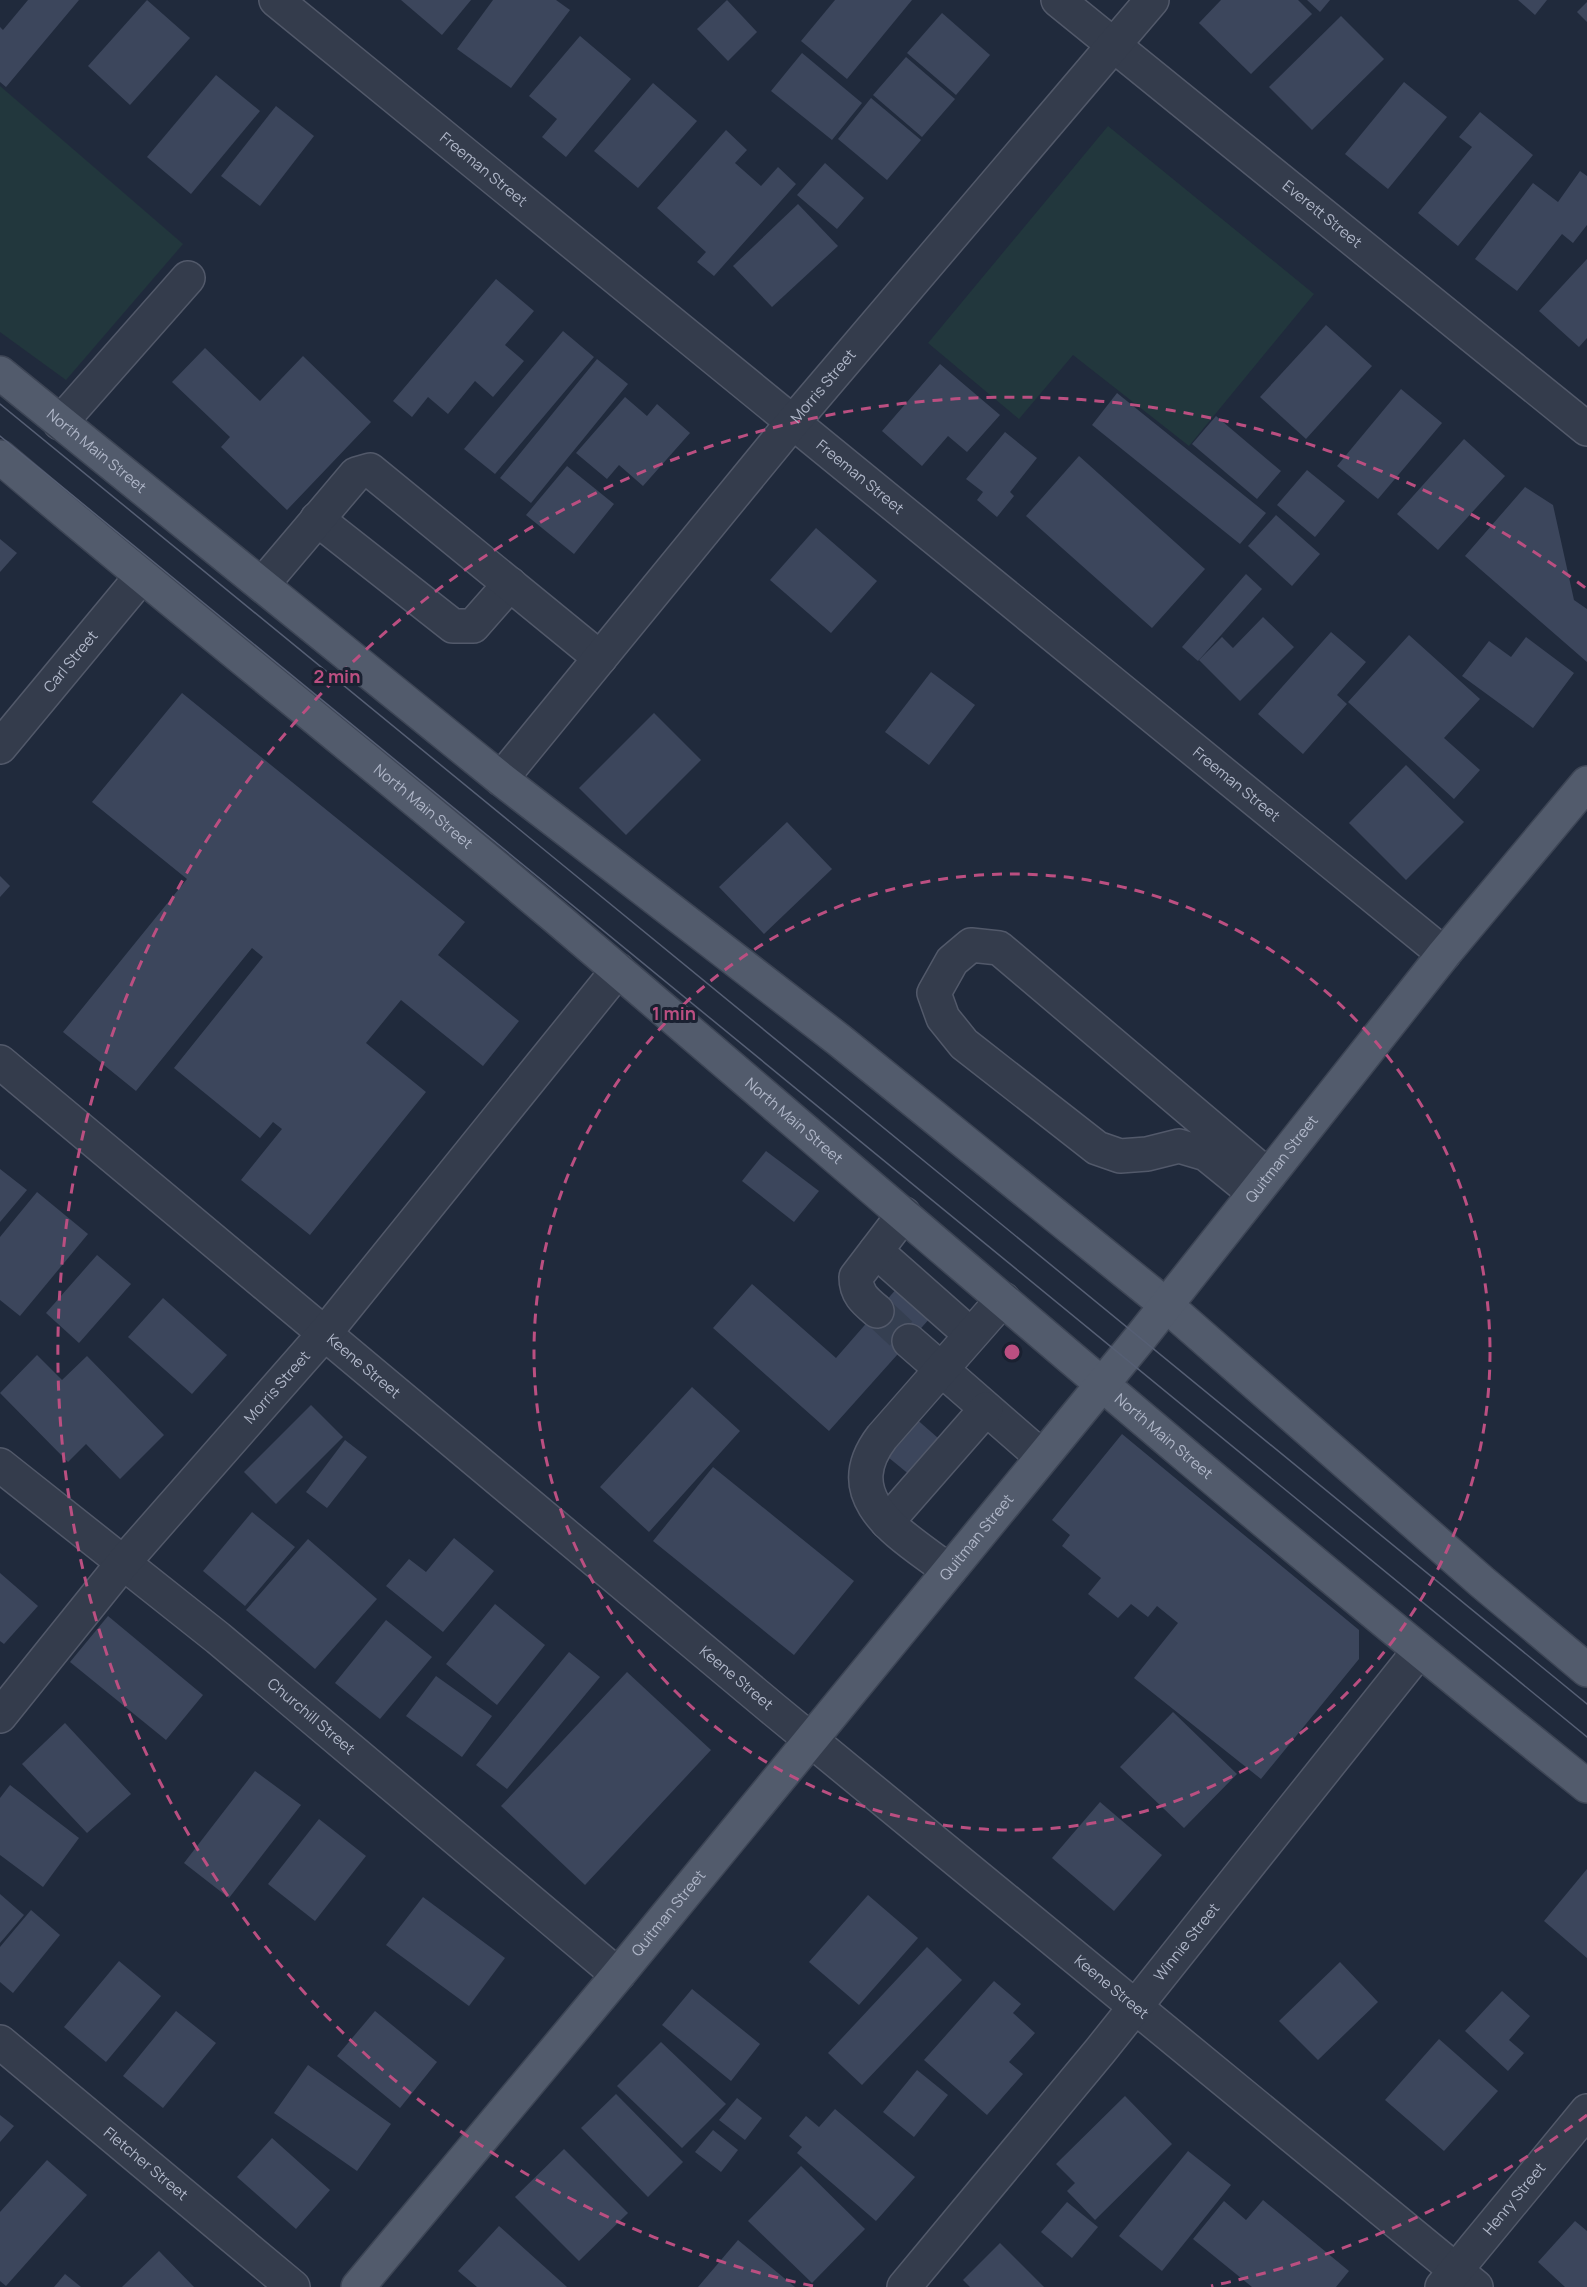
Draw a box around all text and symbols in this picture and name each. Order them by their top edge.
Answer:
street label: Freeman Street [436,127,532,211]
street label: Everett Street [1278,175,1367,252]
street label: Morris Street [786,345,860,427]
street label: North Main Street [42,404,151,498]
street label: Freeman Street [812,435,908,519]
street label: Carl Street [38,626,103,697]
text: 2 min [314,664,360,688]
street label: Freeman Street [1189,742,1285,826]
street label: North Main Street [369,759,478,854]
text: 1 min [652,1001,696,1025]
street label: North Main Street [741,1073,848,1169]
street label: Quitman Street [1240,1110,1323,1207]
street label: Keene Street [322,1329,405,1403]
centre of rings [1002,1342,1022,1362]
street label: Morris Street [239,1346,315,1428]
street label: North Main Street [1110,1388,1218,1484]
street label: Quitman Street [934,1489,1018,1585]
street label: Keene Street [695,1641,778,1715]
street label: Churchill Street [263,1673,360,1759]
street label: Quitman Street [626,1865,710,1961]
street label: Winnie Street [1149,1898,1224,1985]
street label: Keene Street [1070,1950,1153,2024]
street label: Fletcher Street [99,2122,193,2205]
street label: Henry Street [1478,2158,1550,2239]

